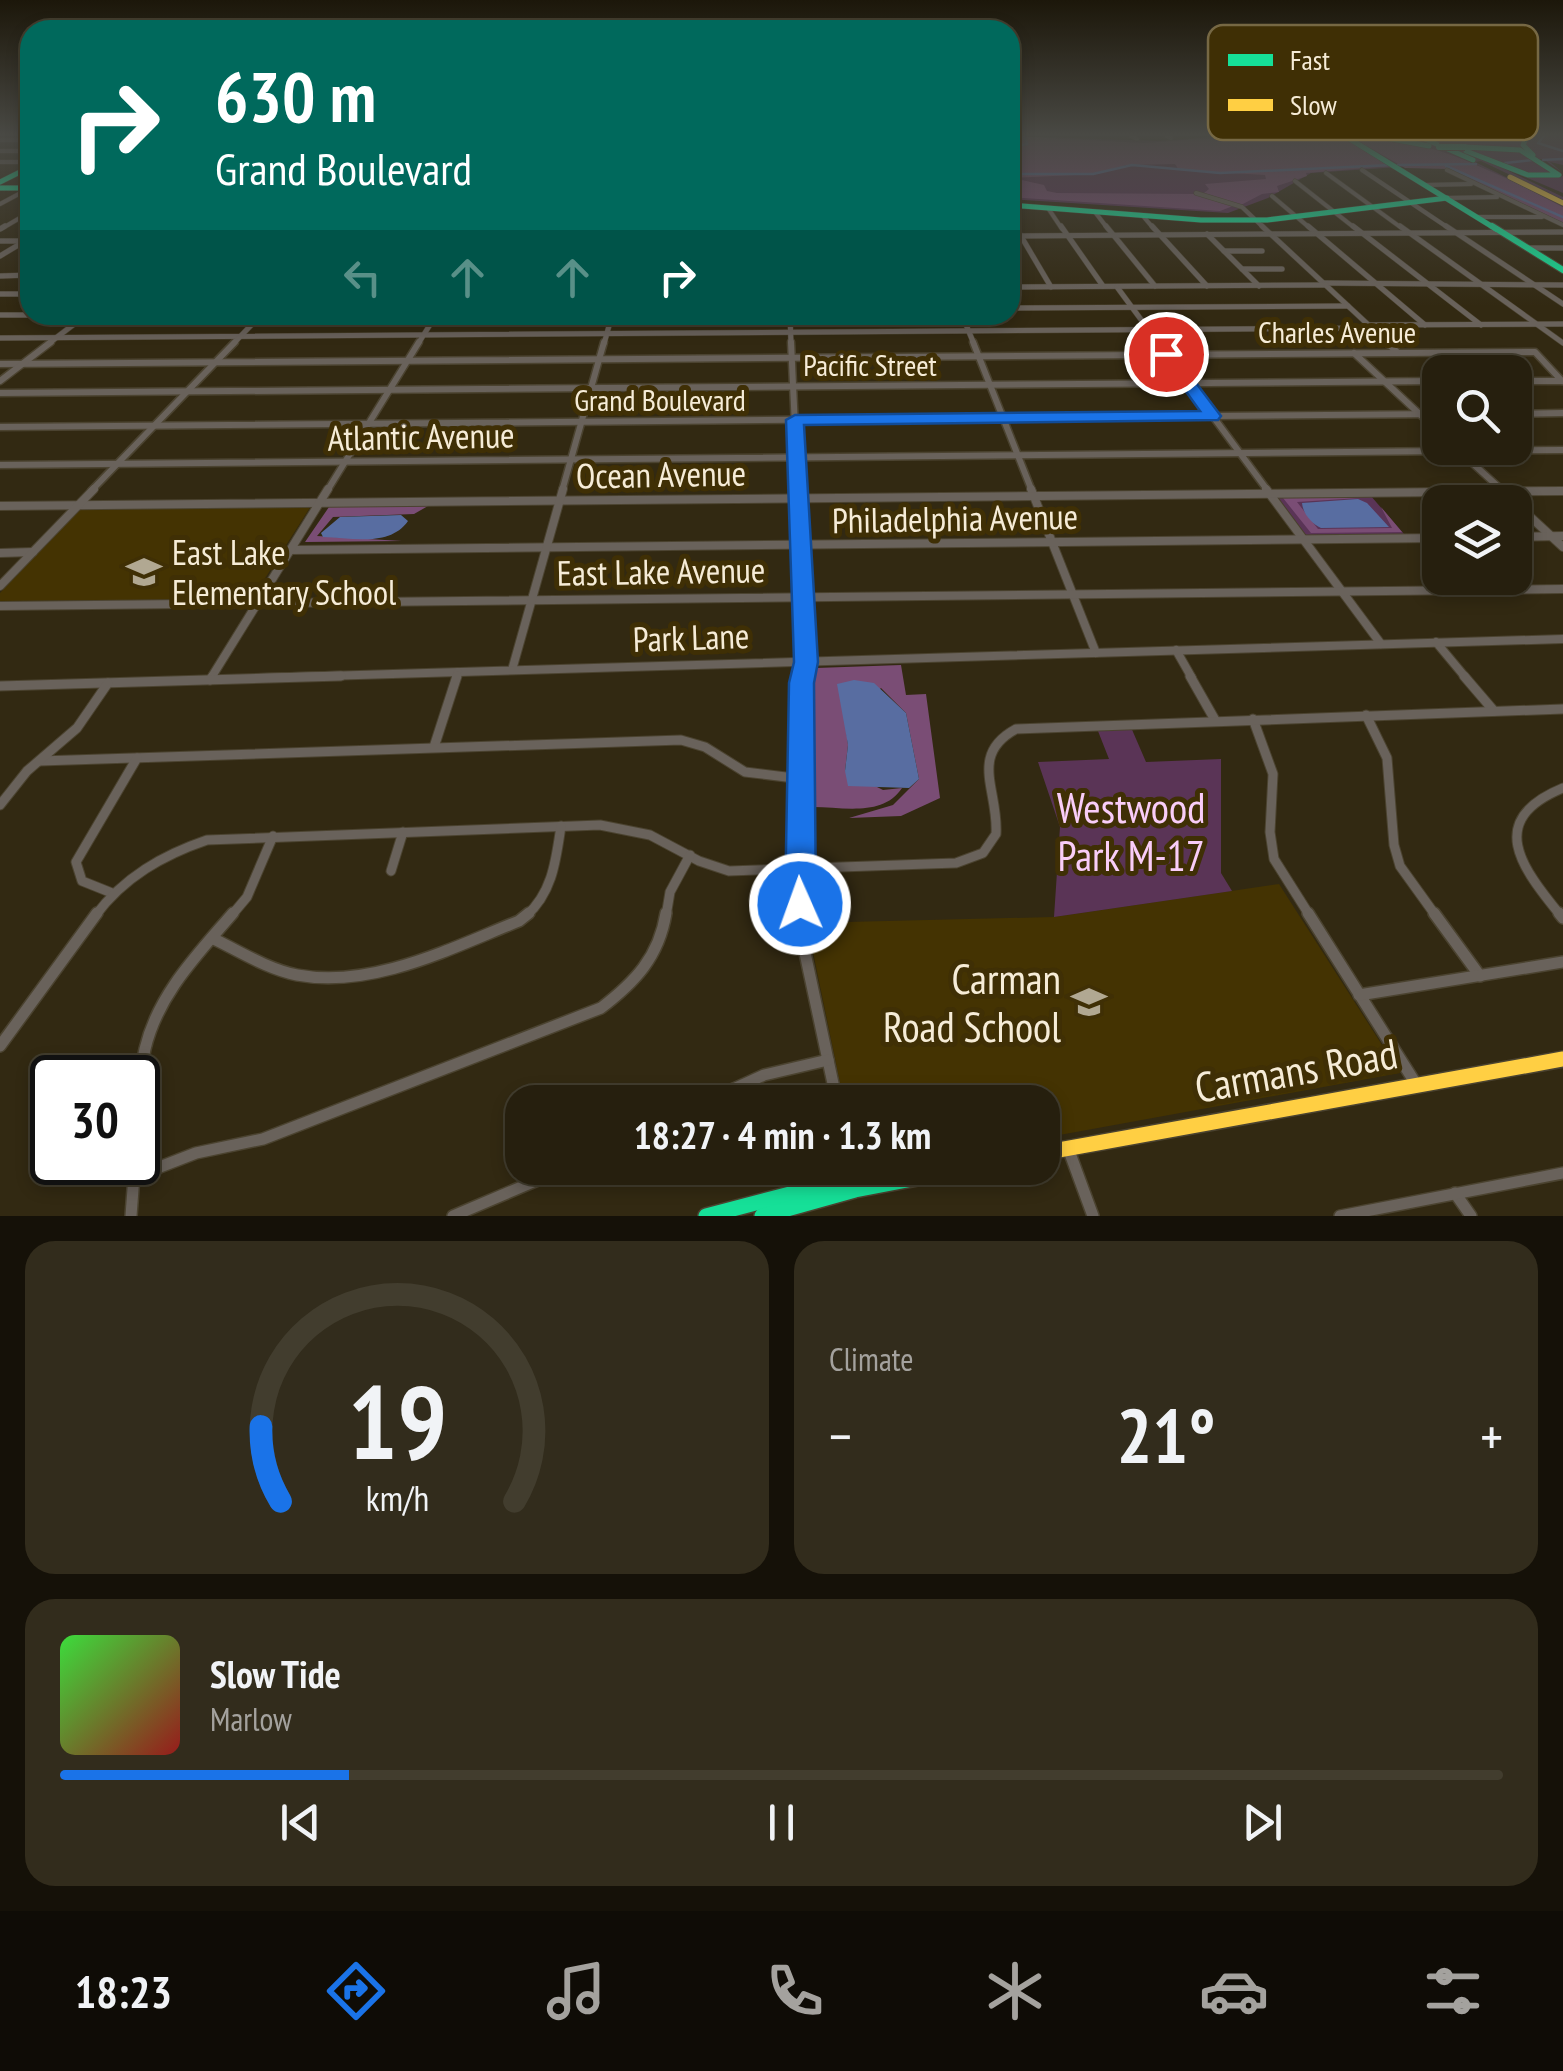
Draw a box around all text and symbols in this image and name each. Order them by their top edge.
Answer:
legend [1208,25,1538,140]
text: Fast [1290,41,1330,78]
text: 630 m [215,51,376,141]
icon: right [50,60,180,190]
text: Slow [1290,86,1337,123]
text: Grand Boulevard [215,139,472,197]
icon: left [335,250,390,305]
icon: ahead [440,250,495,305]
icon: ahead [545,250,600,305]
icon: right [650,250,705,305]
pin [1124,312,1209,397]
street label: Charles Avenue [1258,312,1416,351]
icon: arrive [1139,327,1194,382]
street label: Pacific Street [803,345,938,384]
map controls [1422,355,1532,595]
button: search [1422,355,1532,465]
street label: Grand Boulevard [574,380,746,419]
street label: Atlantic Avenue [327,411,515,461]
street label: Ocean Avenue [576,450,746,498]
button: layers [1422,485,1532,595]
street label: Philadelphia Avenue [832,493,1078,543]
place label: East Lake Elementary School [172,529,396,615]
street label: East Lake Avenue [556,546,766,596]
school or university icon: East Lake Elementary School [125,553,163,591]
street label: Park Lane [632,612,750,662]
park label: Westwood Park M-17 [1057,780,1205,883]
position arrow [748,852,852,956]
place label: Carman Road School [883,951,1061,1054]
school or university icon: Carman Road School [1070,983,1108,1021]
street label: Carmans Road [1191,1025,1401,1115]
speed limit sign: 30 [30,1055,160,1185]
text: 18:27 · 4 min · 1.3 km [634,1110,931,1159]
text: Climate [829,1338,913,1380]
text: 19 [347,1353,447,1488]
text: 21° [1116,1387,1216,1484]
text: − [829,1400,852,1471]
text: + [1480,1400,1503,1471]
text: km/h [365,1475,429,1521]
text: Slow Tide [210,1649,341,1698]
text: Marlow [210,1698,292,1740]
icon: previous [273,1795,328,1850]
icon: pause [754,1795,809,1850]
icon: next [1235,1795,1290,1850]
icon: directions [321,1956,391,2026]
icon: music [541,1956,611,2026]
icon: phone [760,1956,830,2026]
icon: climate [980,1956,1050,2026]
icon: car [1199,1956,1269,2026]
icon: filters [1418,1956,1488,2026]
text: 18:23 [75,1962,172,2020]

